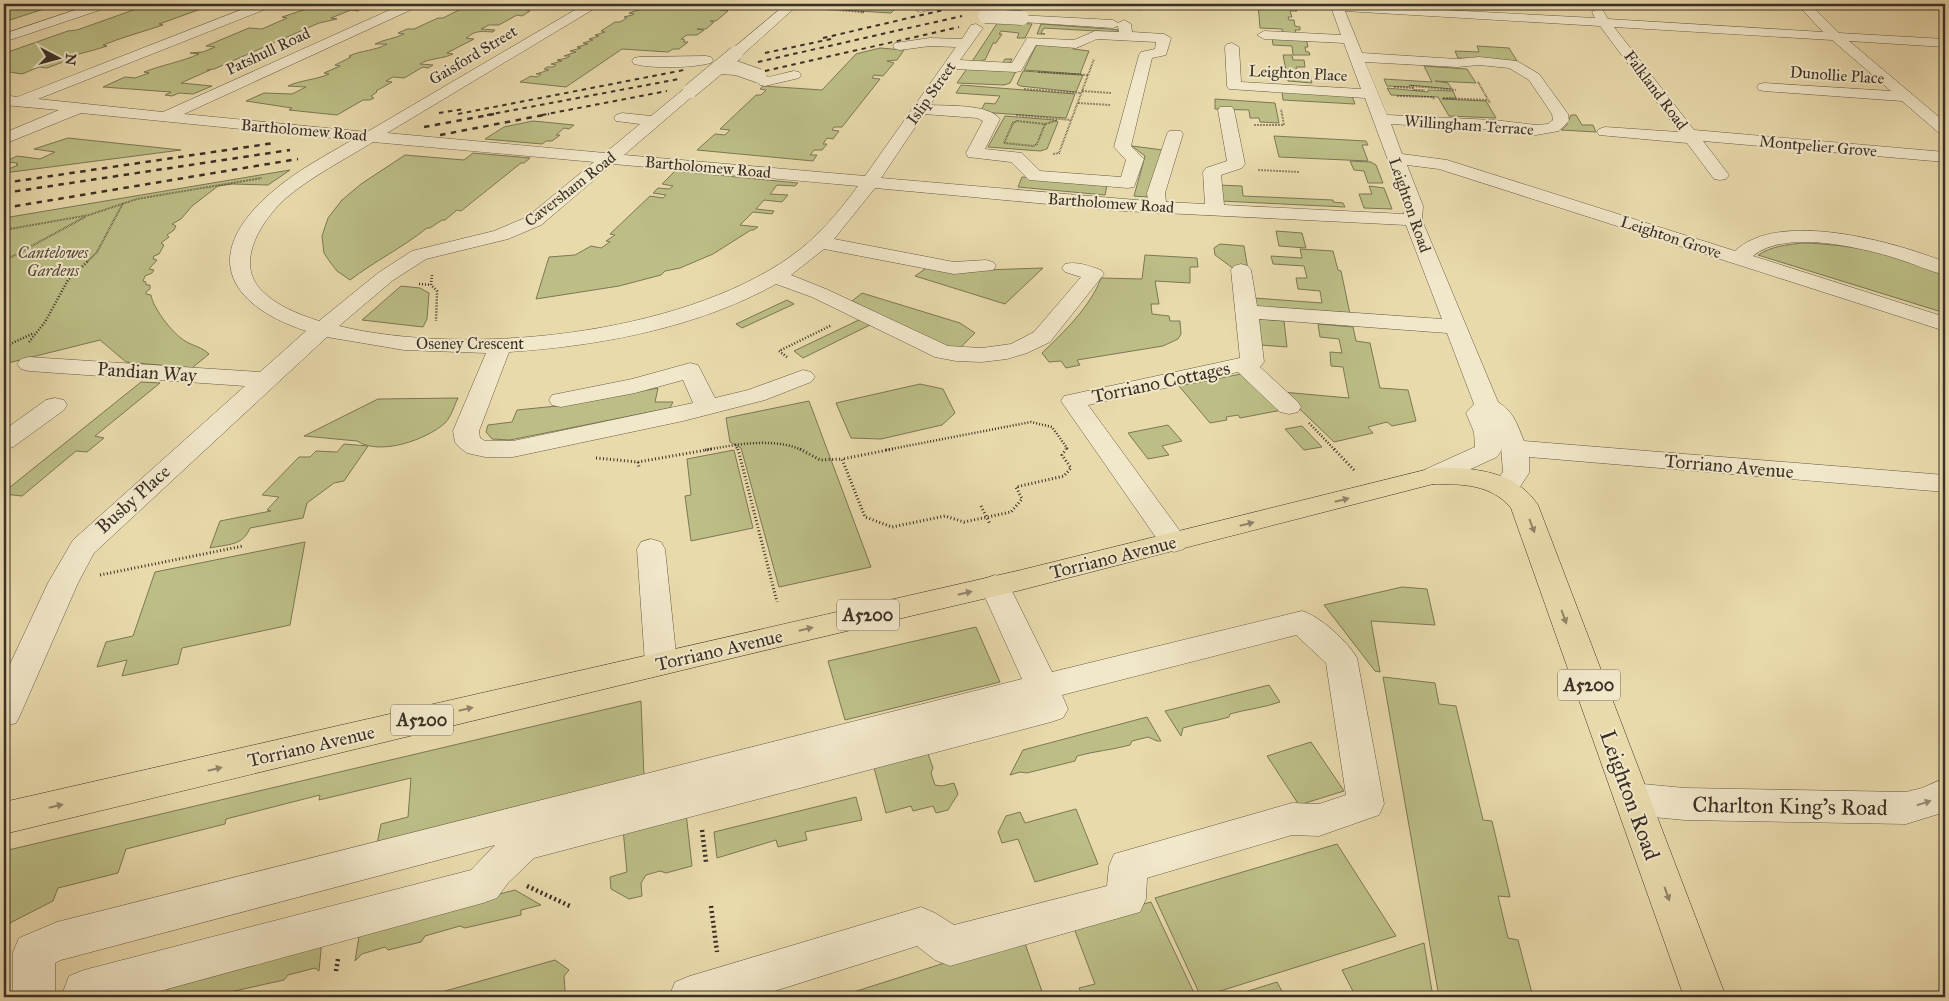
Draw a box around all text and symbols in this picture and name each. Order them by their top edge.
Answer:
street label: Gaisford Street [426,21,521,89]
street label: Patshull Road [223,23,313,79]
north arrow [32,32,82,82]
street label: Falkland Road [1620,47,1692,133]
text: N [61,53,80,66]
street label: Islip Street [902,58,960,128]
street label: Leighton Place [1248,61,1348,86]
street label: Dunollie Place [1789,62,1885,88]
street label: Willingham Terrace [1404,111,1535,140]
street label: Bartholomew Road [240,115,368,145]
street label: Montpelier Grove [1758,131,1878,161]
street label: Caversham Road [521,148,619,230]
street label: Bartholomew Road [644,152,772,182]
street label: Leighton Road [1384,155,1435,255]
street label: Bartholomew Road [1047,189,1175,217]
street label: Leighton Grove [1618,212,1724,263]
park label: Cantelowes Gardens [18,243,89,280]
street label: Oseney Crescent [416,334,524,353]
street label: Torriano Cottages [1090,356,1232,409]
street label: Pandian Way [96,357,199,387]
street label: Torriano Avenue [1663,449,1795,483]
street label: Busby Place [91,460,175,538]
one-way arrow [1335,496,1350,504]
one-way arrow [1529,518,1536,533]
one-way arrow [1239,520,1254,528]
street label: Torriano Avenue [1047,530,1179,584]
one-way arrow [957,589,973,597]
road number: A5200 [837,600,899,630]
one-way arrow [1561,609,1568,624]
street label: Torriano Avenue [653,624,785,676]
one-way arrow [799,625,814,633]
road number: A5200 [1558,670,1620,700]
road number: A5200 [391,704,453,736]
one-way arrow [459,705,474,713]
street label: Torriano Avenue [245,720,377,772]
street label: Leighton Road [1594,726,1666,864]
one-way arrow [207,765,222,773]
street label: Charlton King's Road [1692,791,1888,821]
one-way arrow [1917,799,1932,806]
one-way arrow [49,802,64,810]
one-way arrow [1663,887,1671,902]

